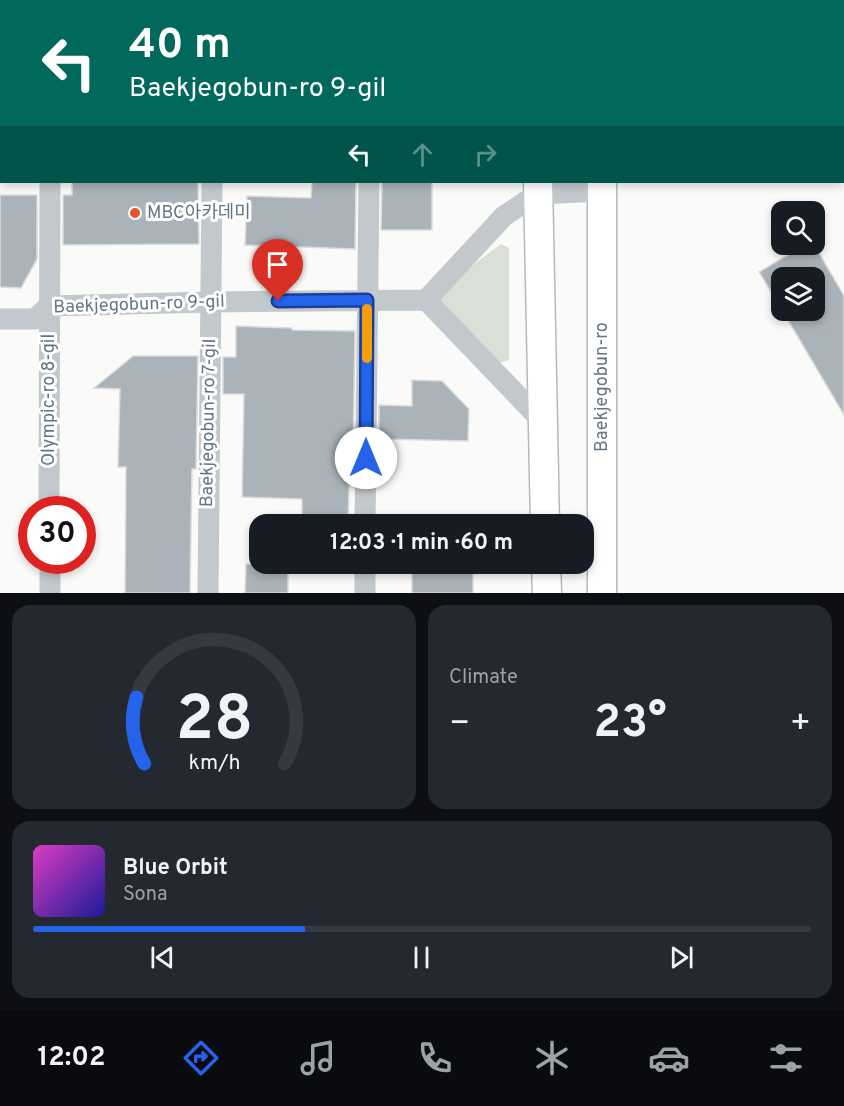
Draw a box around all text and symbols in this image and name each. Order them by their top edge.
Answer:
text: 40 m [129,20,231,73]
icon: left [30,24,108,102]
text: Baekjegobun-ro 9-gil [129,72,386,106]
icon: left [343,138,376,171]
icon: ahead [406,138,439,171]
icon: right [469,138,502,171]
map controls [771,201,825,321]
button: search [771,201,825,255]
place label: MBC아카데미 [147,202,251,225]
marker: MBC아카데미 [128,206,142,220]
pin [252,239,303,301]
icon: arrive [261,248,294,281]
button: layers [771,267,825,321]
street label: Baekjegobun-ro 9-gil [53,291,225,319]
street label: Baekjegobun-ro [591,322,614,452]
street label: Olympic-ro 8-gil [38,334,61,466]
street label: Baekjegobun-ro 7-gil [196,339,222,507]
position arrow [334,426,398,490]
speed limit sign: 30 [18,496,96,574]
text: 12:03 · 1 min · 60 m [330,530,513,557]
text: Climate [449,665,518,691]
text: 28 [175,683,253,762]
text: 23° [593,696,667,753]
text: − [449,704,470,746]
text: + [790,704,811,746]
text: km/h [188,750,240,777]
text: Blue Orbit [123,855,228,882]
text: Sona [123,882,168,908]
icon: previous [146,941,179,974]
icon: pause [405,941,438,974]
icon: next [665,941,698,974]
icon: directions [180,1037,222,1079]
icon: music [297,1037,339,1079]
icon: phone [414,1037,456,1079]
icon: climate [531,1037,573,1079]
icon: car [648,1037,690,1079]
icon: filters [765,1037,807,1079]
text: 12:02 [37,1041,106,1075]

